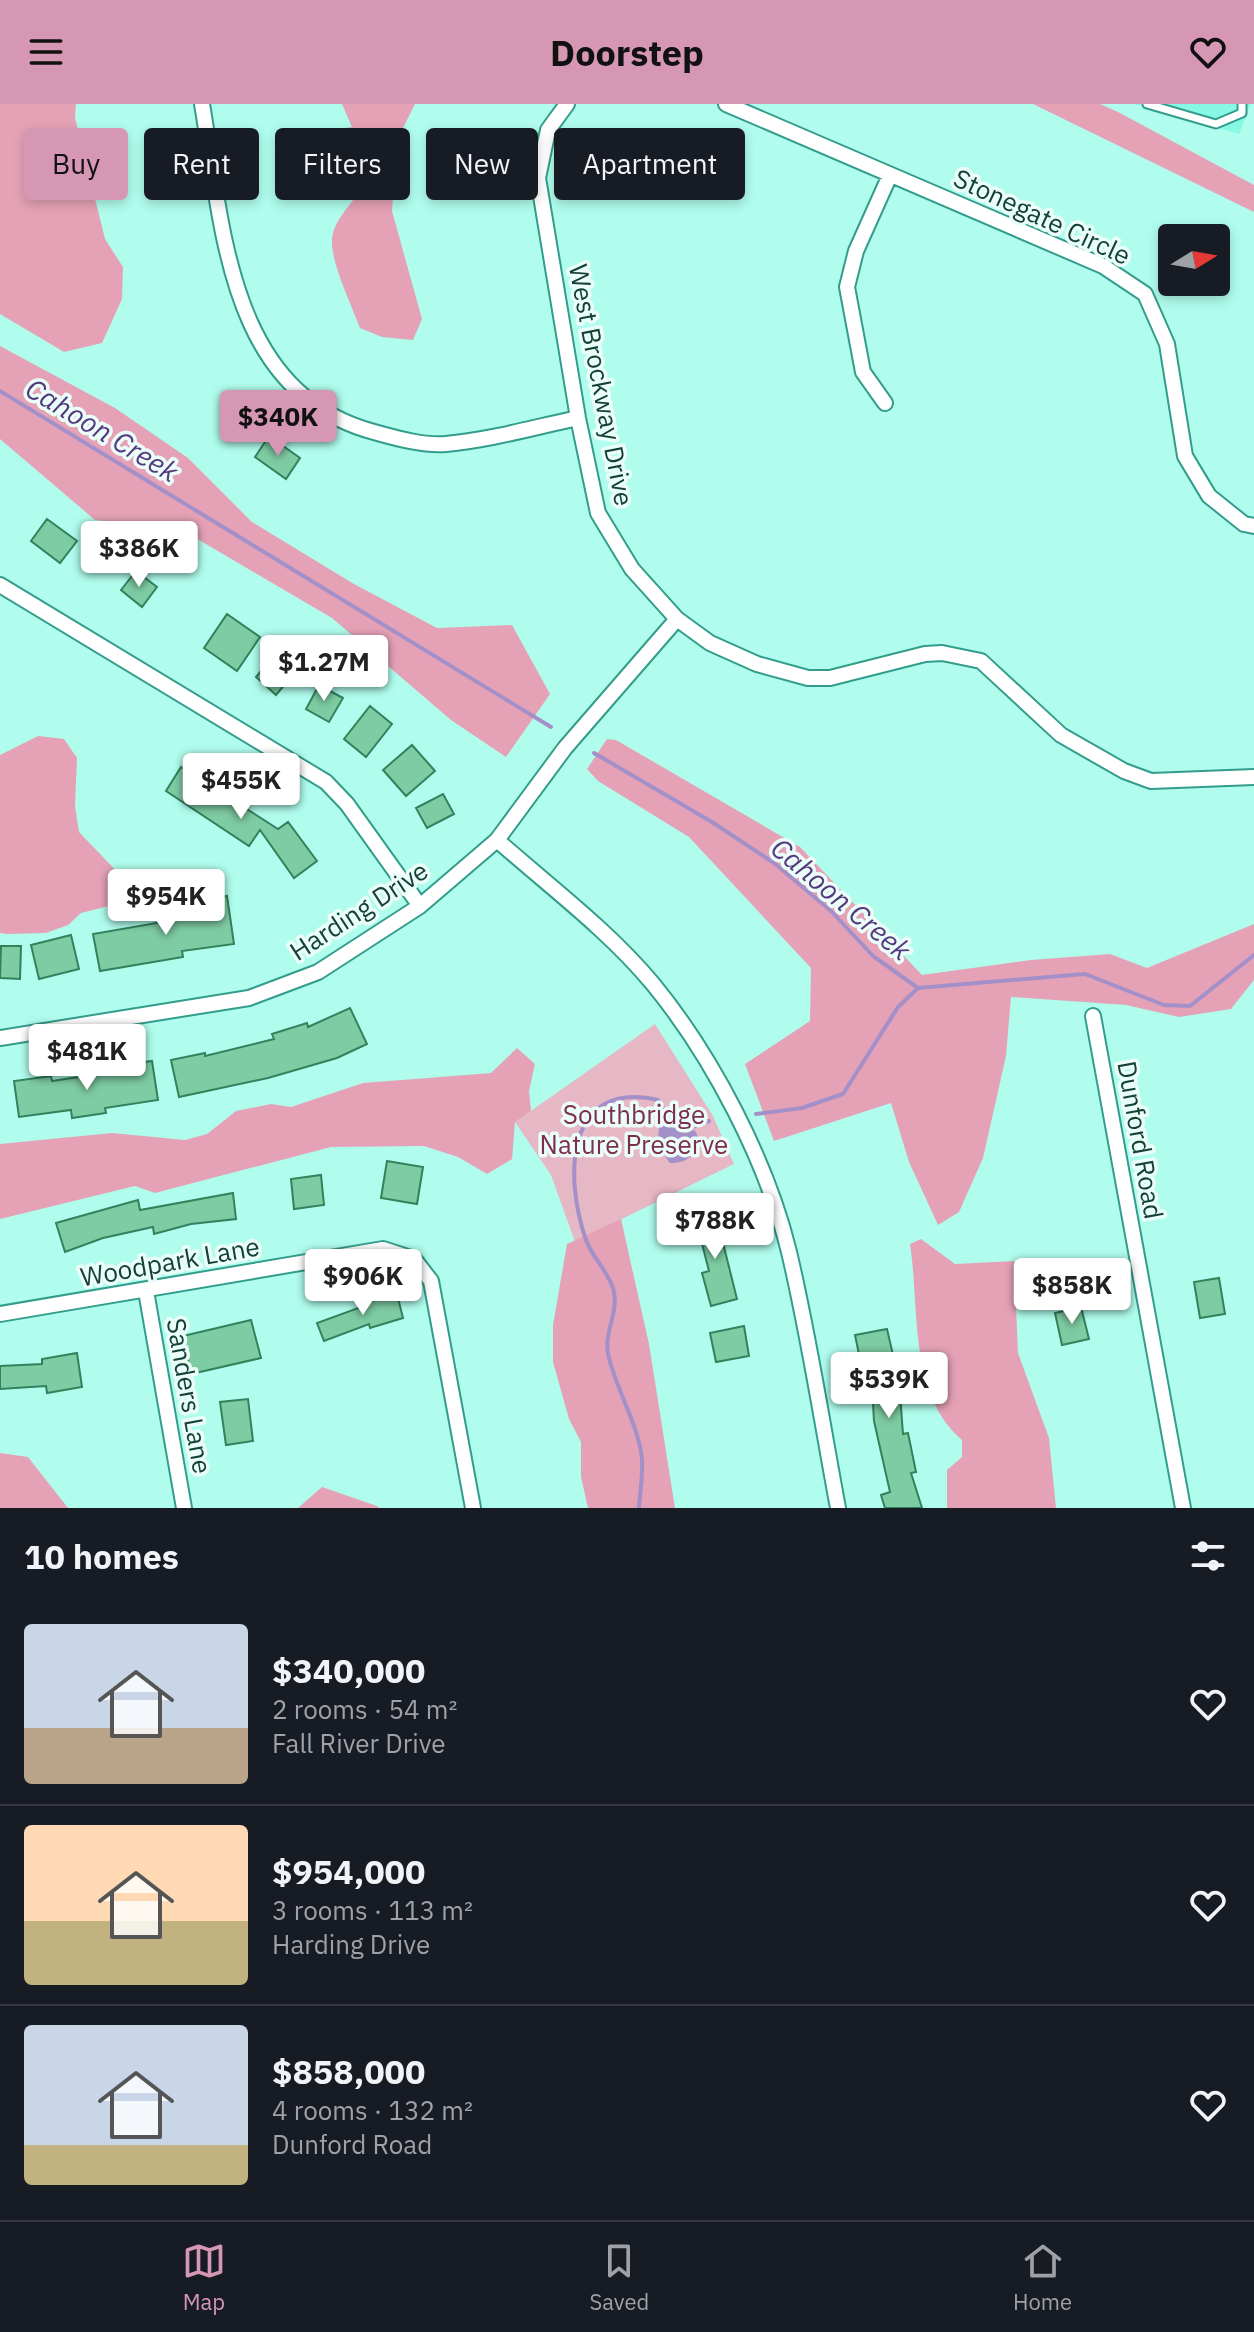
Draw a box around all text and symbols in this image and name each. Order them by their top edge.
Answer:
text: Doorstep [550,29,704,76]
icon: menu [24,30,68,74]
icon: heart [1186,30,1230,74]
chip: Buy [24,128,128,200]
chip: Rent [144,128,259,200]
chip: Filters [275,128,410,200]
chip: New [426,128,538,200]
chip: Apartment [554,128,745,200]
street label: Stonegate Circle [949,160,1136,272]
north arrow [1158,224,1230,296]
map controls [1158,224,1230,296]
street label: West Brockway Drive [562,261,642,509]
water label: Cahoon Creek [19,369,186,490]
pin: $340K [222,390,334,458]
text: $340K [238,399,318,433]
pin: $386K [83,521,195,589]
text: $386K [99,530,179,564]
pin: $1.27M [259,635,389,703]
text: $1.27M [278,644,370,678]
pin: $455K [185,753,297,821]
text: $455K [201,762,281,796]
water label: Cahoon Creek [764,829,919,968]
street label: Harding Drive [283,853,434,968]
pin: $954K [110,869,222,937]
text: $954K [126,878,206,912]
pin: $481K [31,1024,143,1092]
text: $481K [47,1033,127,1067]
street label: Dunford Road [1110,1058,1172,1222]
park label: Southbridge Nature Preserve [540,1097,728,1161]
pin: $788K [659,1193,771,1261]
text: $788K [675,1202,755,1236]
street label: Woodpark Lane [78,1229,262,1293]
pin: $906K [307,1249,419,1317]
text: $906K [323,1258,403,1292]
pin: $858K [1016,1258,1128,1326]
text: $858K [1032,1267,1112,1301]
street label: Sanders Lane [160,1315,220,1476]
pin: $539K [833,1352,945,1420]
text: $539K [849,1361,929,1395]
text: 10 homes [24,1534,179,1578]
icon: filters [1186,1534,1230,1578]
text: $340,000 [272,1648,425,1692]
icon: home [88,1656,184,1752]
icon: heart [1186,1682,1230,1726]
text: 2 rooms · 54 m² [272,1692,457,1726]
text: Fall River Drive [272,1726,446,1760]
text: $954,000 [272,1849,425,1893]
icon: home [88,1857,184,1953]
icon: heart [1186,1883,1230,1927]
text: 3 rooms · 113 m² [272,1893,473,1927]
text: Harding Drive [272,1927,430,1961]
text: $858,000 [272,2049,425,2093]
icon: home [88,2057,184,2153]
icon: heart [1186,2083,1230,2127]
text: 4 rooms · 132 m² [272,2093,473,2127]
text: Dunford Road [272,2127,432,2161]
tab: Map [182,2239,226,2316]
tab: Saved [589,2239,649,2316]
tab: Home [1013,2239,1072,2316]

